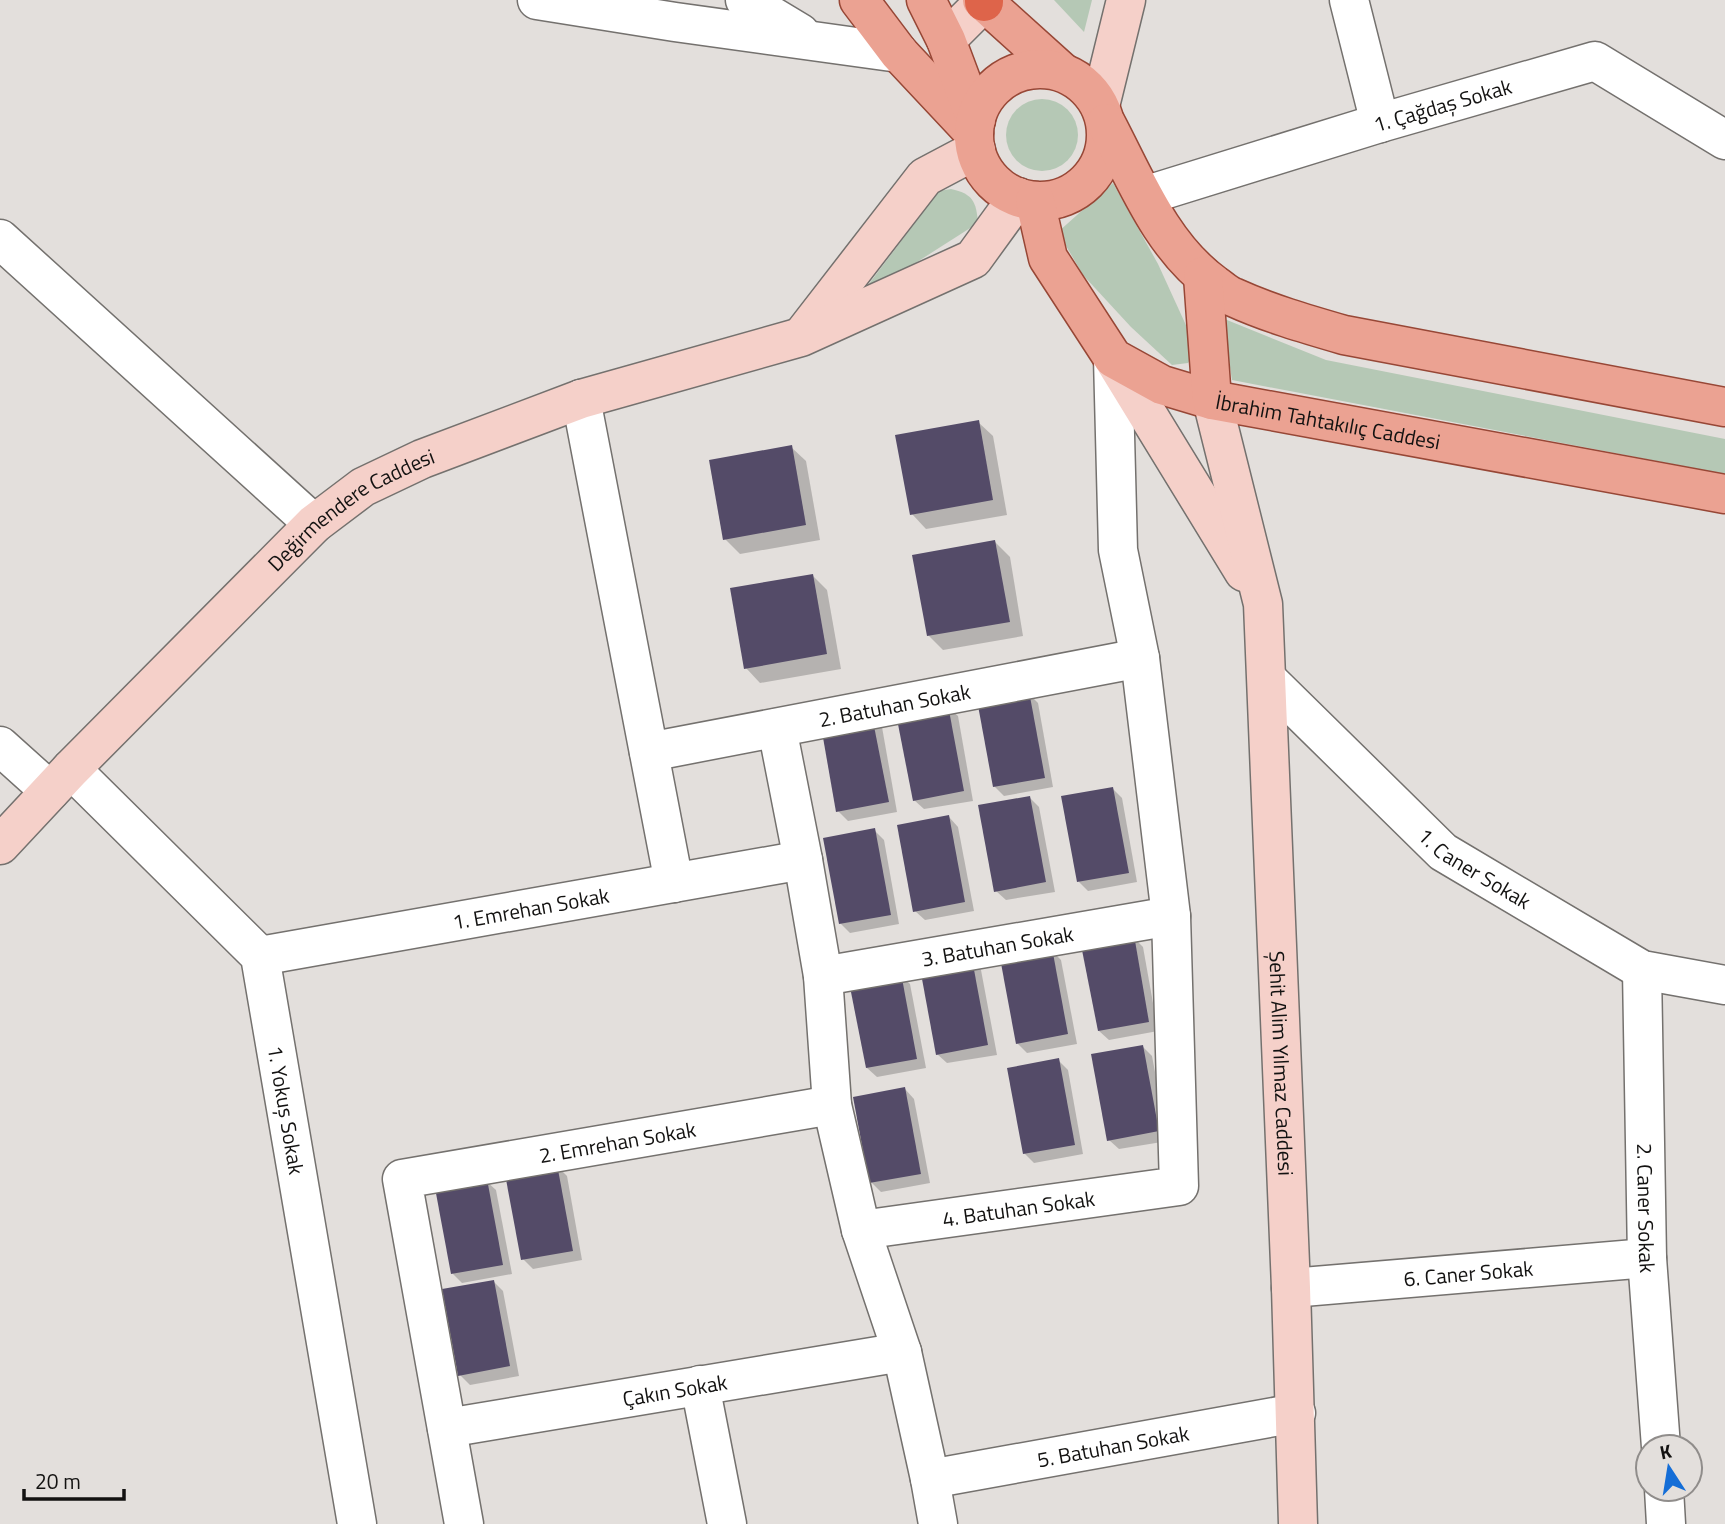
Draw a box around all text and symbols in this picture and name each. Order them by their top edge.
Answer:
street label: 1. Çağdaş Sokak [1369,70,1515,140]
street label: İbrahim Tahtakılıç Caddesi [1213,385,1443,458]
street label: Değirmendere Caddesi [260,440,439,578]
street label: 2. Batuhan Sokak [816,675,973,735]
street label: 1. Caner Sokak [1411,820,1537,917]
street label: 1. Emrehan Sokak [450,879,612,938]
street label: 3. Batuhan Sokak [919,917,1076,975]
street label: Şehit Alim Yılmaz Caddesi [1261,950,1302,1176]
street label: 1. Yokuş Sokak [260,1043,313,1177]
street label: 2. Emrehan Sokak [536,1113,698,1171]
street label: 2. Caner Sokak [1629,1143,1664,1274]
street label: 4. Batuhan Sokak [940,1182,1097,1235]
street label: 6. Caner Sokak [1402,1252,1534,1294]
street label: Çakın Sokak [620,1365,730,1414]
street label: 5. Batuhan Sokak [1035,1417,1192,1475]
north arrow [1634,1433,1704,1503]
text: K [1657,1436,1674,1466]
scale bar [24,1458,124,1502]
text: 20 m [35,1465,81,1497]

